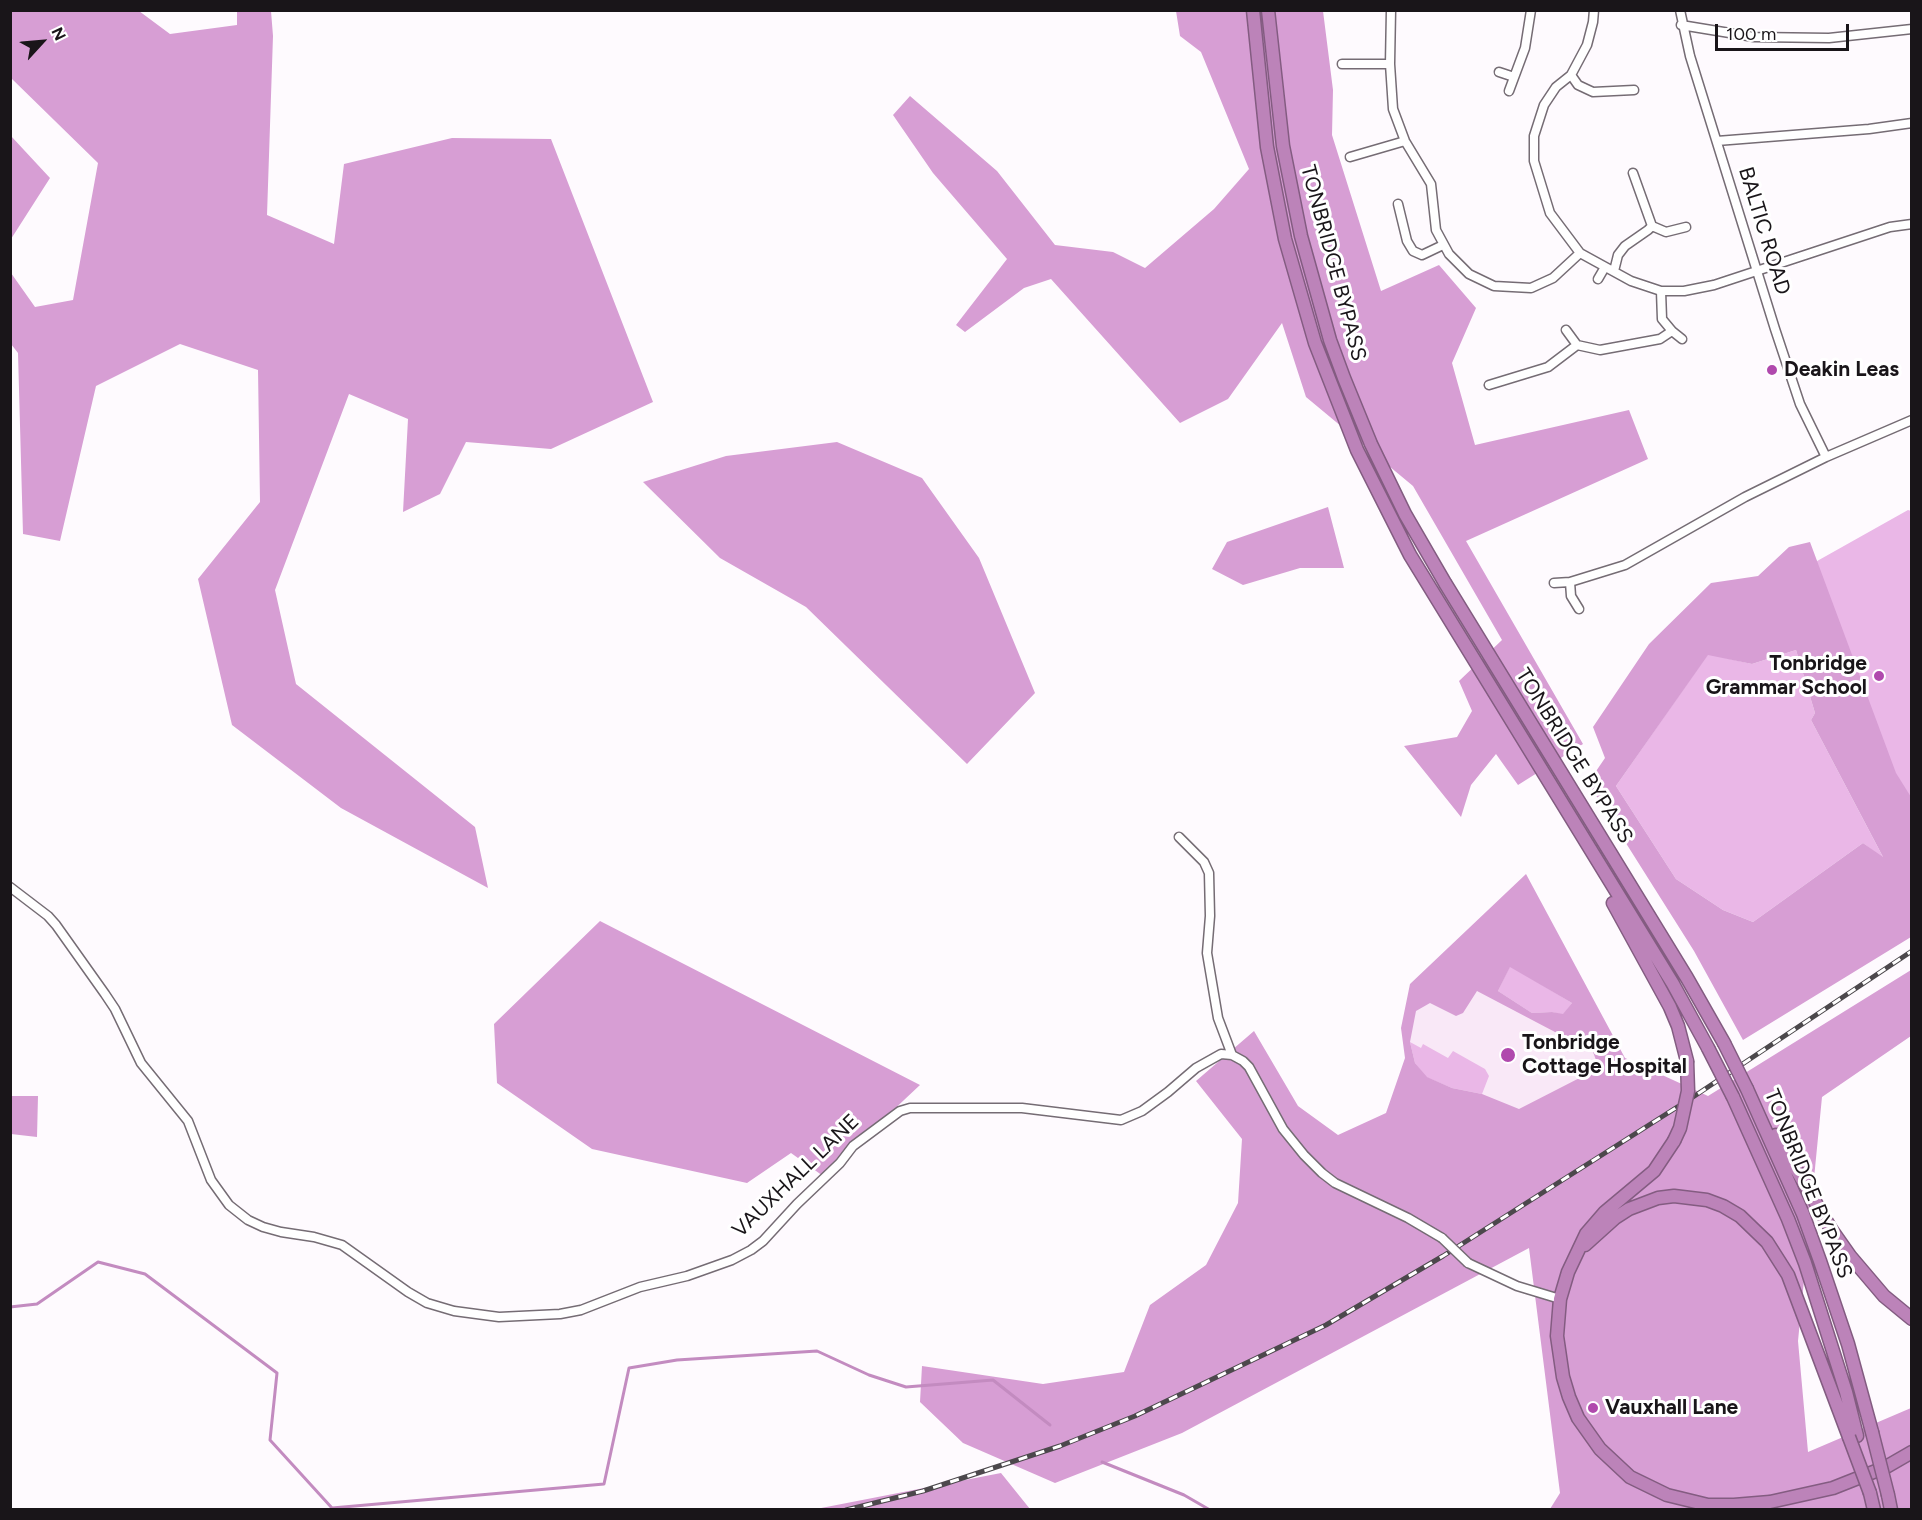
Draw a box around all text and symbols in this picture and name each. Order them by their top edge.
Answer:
north arrow [12,12,72,72]
scale bar [1718,12,1852,50]
text: 100 m [1726,23,1776,45]
text: N [47,24,70,44]
street label: TONBRIDGE BYPASS [1295,162,1371,364]
street label: BALTIC ROAD [1733,164,1795,298]
place label: Deakin Leas [1784,357,1899,383]
marker: Deakin Leas [1765,363,1779,377]
place label: Tonbridge Grammar School [1706,651,1867,701]
street label: TONBRIDGE BYPASS [1510,664,1638,848]
marker: Tonbridge Grammar School [1872,669,1886,683]
place label: Tonbridge Cottage Hospital [1522,1030,1687,1080]
marker: Tonbridge Cottage Hospital [1499,1046,1517,1064]
street label: TONBRIDGE BYPASS [1759,1086,1857,1282]
street label: VAUXHALL LANE [727,1109,865,1243]
place label: Vauxhall Lane [1605,1395,1738,1421]
marker: Vauxhall Lane [1586,1401,1600,1415]

